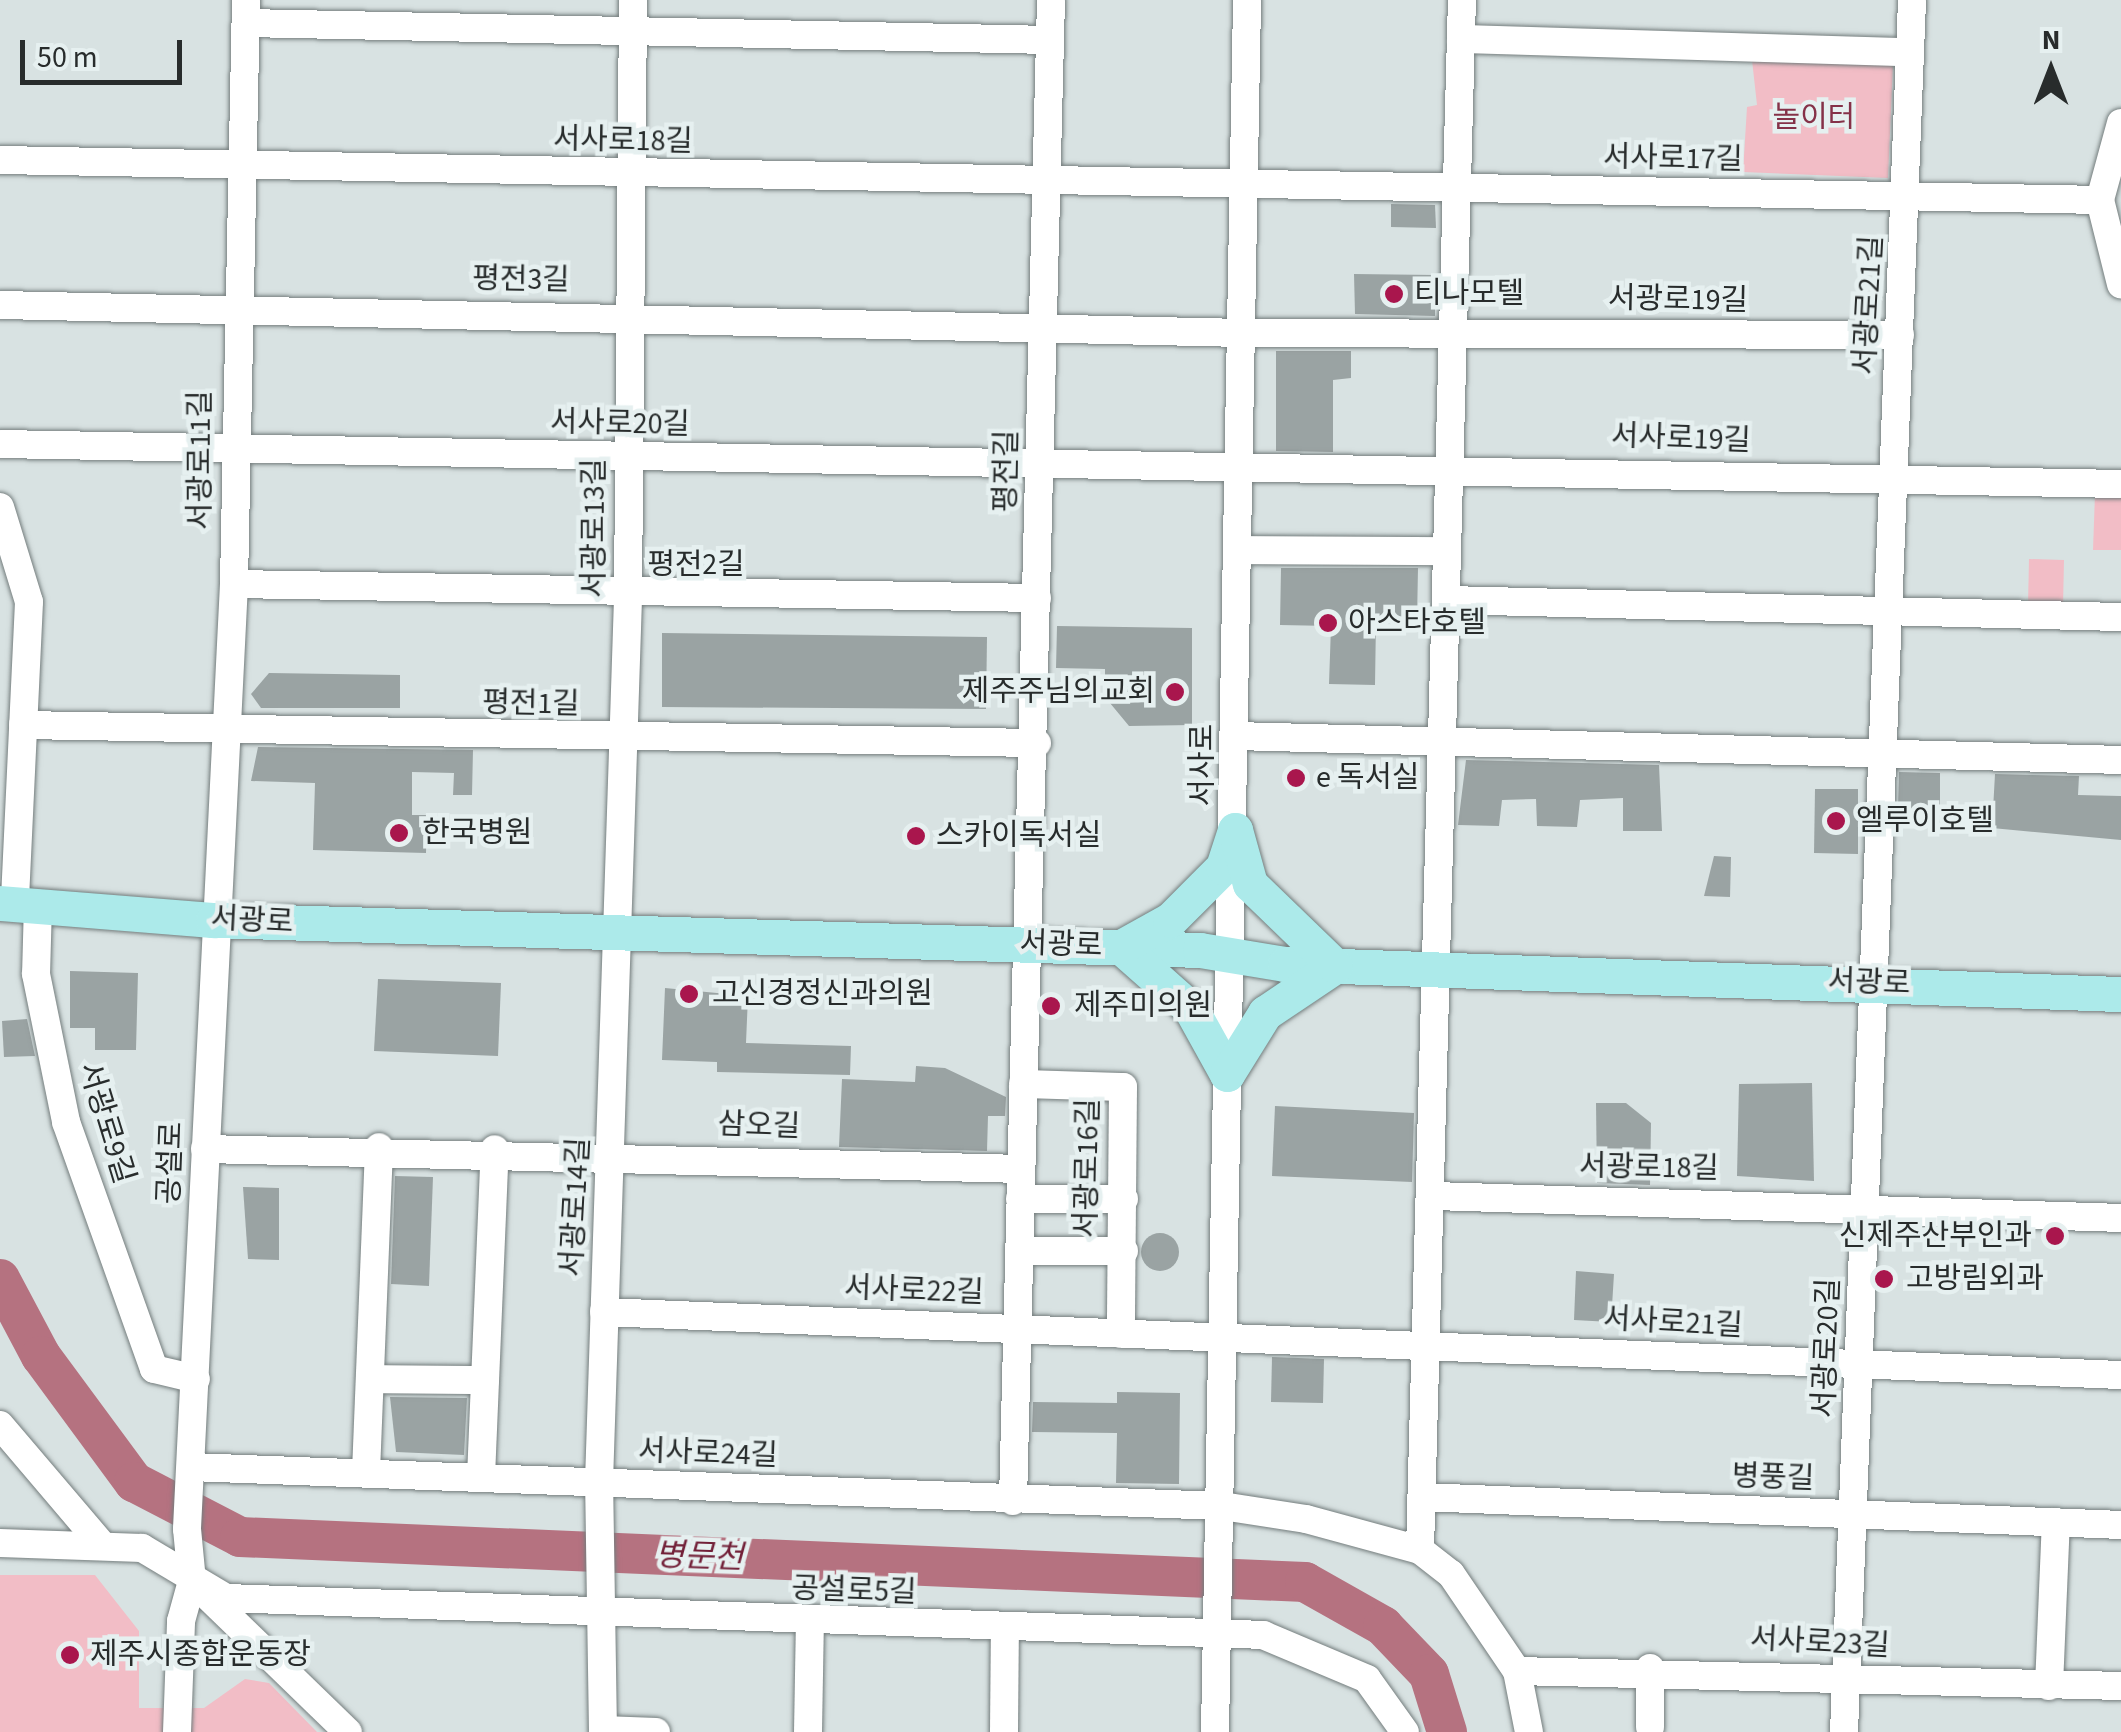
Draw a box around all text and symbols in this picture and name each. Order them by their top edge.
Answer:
scale bar [25,20,188,82]
north arrow [2001,20,2101,120]
text: N [2042,20,2060,60]
text: 50 m [37,36,98,79]
park label: 놀이터 [1773,100,1855,136]
street label: 서사로18길 [553,122,693,160]
street label: 서사로17길 [1603,140,1743,178]
street label: 서광로21길 [1847,234,1891,376]
street label: 평전3길 [472,261,570,299]
place label: 티나모텔 [1414,276,1524,312]
street label: 서광로19길 [1608,281,1748,319]
marker: 티나모텔 [1383,283,1405,305]
street label: 서광로11길 [183,390,219,530]
street label: 서사로20길 [550,405,690,443]
street label: 서사로19길 [1610,419,1752,459]
street label: 평전길 [988,429,1026,513]
street label: 서광로13길 [577,458,613,598]
street label: 평전2길 [647,547,745,583]
place label: 아스타호텔 [1348,605,1486,641]
marker: 아스타호텔 [1317,612,1339,634]
place label: 제주주님의교회 [962,674,1155,710]
marker: 제주주님의교회 [1164,681,1186,703]
street label: 평전1길 [482,685,580,723]
street label: 서사로 [1185,724,1221,806]
place label: e 독서실 [1316,760,1420,796]
marker: e 독서실 [1285,767,1307,789]
place label: 엘루이호텔 [1856,803,1994,839]
marker: 엘루이호텔 [1825,810,1847,832]
place label: 한국병원 [422,815,532,851]
place label: 스카이독서실 [936,818,1102,854]
marker: 한국병원 [386,820,412,846]
marker: 스카이독서실 [905,825,927,847]
street label: 서광로 [210,901,294,941]
street label: 서광로 [1019,926,1103,964]
street label: 서광로 [1827,964,1911,1002]
place label: 고신경정신과의원 [712,976,933,1012]
marker: 고신경정신과의원 [676,981,702,1007]
place label: 제주미의원 [1074,988,1212,1024]
marker: 제주미의원 [1038,993,1064,1019]
street label: 서광로9길 [70,1058,142,1188]
street label: 서광로16길 [1069,1098,1107,1238]
street label: 삼오길 [717,1107,801,1145]
street label: 공설로 [152,1121,190,1205]
street label: 서광로14길 [554,1136,598,1278]
street label: 서광로18길 [1579,1149,1719,1187]
place label: 신제주산부인과 [1839,1218,2032,1254]
marker: 신제주산부인과 [2042,1223,2068,1249]
place label: 고방림외과 [1906,1261,2044,1297]
marker: 고방림외과 [1871,1266,1897,1292]
street label: 서사로22길 [843,1271,985,1311]
street label: 서광로20길 [1807,1277,1847,1419]
street label: 서사로21길 [1602,1301,1744,1345]
street label: 서사로24길 [637,1434,779,1474]
street label: 병풍길 [1731,1459,1815,1497]
water label: 병문천 [654,1536,744,1578]
street label: 공설로5길 [791,1571,917,1611]
street label: 서사로23길 [1749,1621,1891,1665]
place label: 제주시종합운동장 [90,1637,311,1673]
marker: 제주시종합운동장 [59,1644,81,1666]

